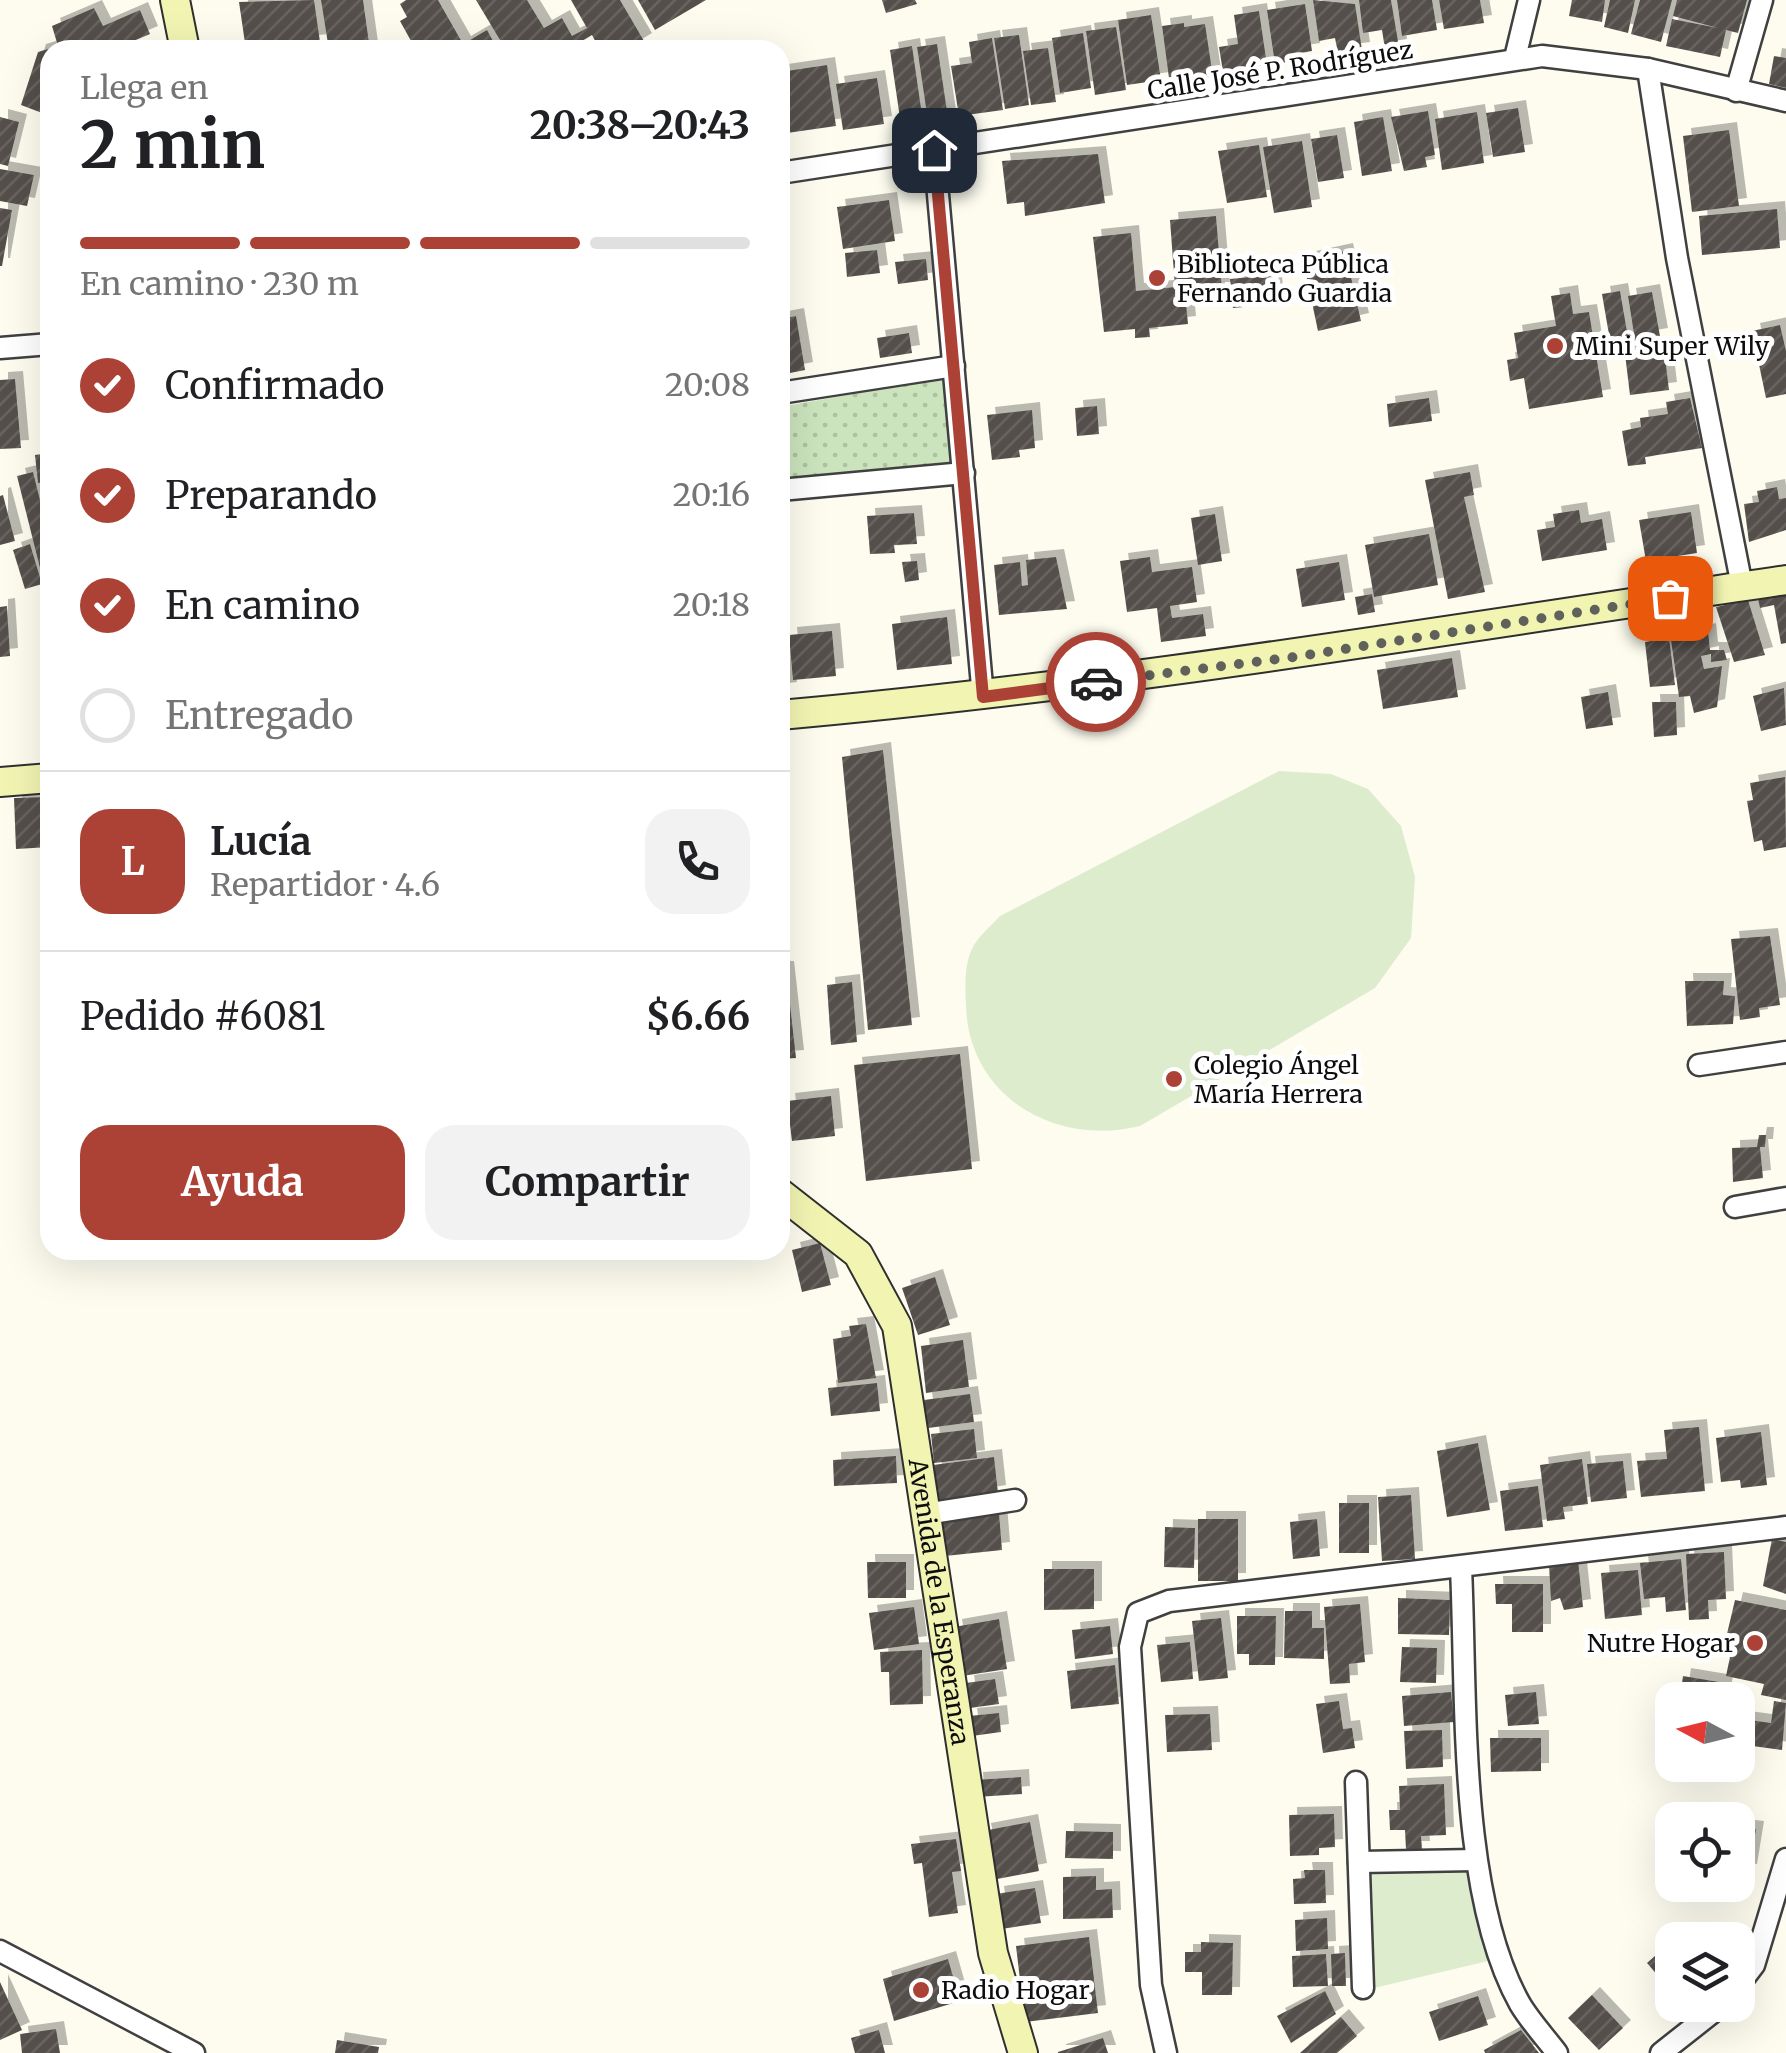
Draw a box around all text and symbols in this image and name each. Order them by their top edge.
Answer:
street label: Calle José P. Rodríguez [1145,33,1415,107]
text: Llega en [80,68,208,108]
text: 20:38–20:43 [530,102,750,149]
text: 2 min [80,104,265,186]
pin [892,108,977,193]
icon: home [907,123,962,178]
place label: Biblioteca Pública Fernando Guardia [1177,248,1392,309]
text: En camino · 230 m [80,264,359,304]
marker: Biblioteca Pública Fernando Guardia [1146,267,1168,289]
place label: Mini Super Wily [1575,330,1770,362]
marker: Mini Super Wily [1544,335,1566,357]
icon: check [80,358,135,413]
text: Confirmado [165,362,385,409]
text: 20:08 [665,365,750,405]
icon: check [80,468,135,523]
text: Preparando [165,472,377,519]
text: 20:16 [673,475,750,515]
pin [1628,556,1713,641]
icon: bag [1643,571,1698,626]
icon: check [80,578,135,633]
text: En camino [165,582,360,629]
text: 20:18 [672,585,750,625]
courier [1046,632,1146,732]
icon: car [1069,655,1124,710]
text: Entregado [165,692,354,739]
button: phone [645,809,750,914]
text: Lucía [210,818,312,865]
text: L [120,838,145,885]
text: Repartidor · 4.6 [210,865,440,905]
text: Pedido #6081 [80,993,325,1040]
text: $6.66 [646,993,750,1040]
place label: Colegio Ángel María Herrera [1194,1049,1363,1110]
marker: Colegio Ángel María Herrera [1163,1068,1185,1090]
button: Ayuda [80,1125,405,1240]
button: Compartir [425,1125,750,1240]
street label: Avenida de la Esperanza [901,1455,977,1747]
place label: Nutre Hogar [1587,1627,1735,1659]
marker: Nutre Hogar [1744,1632,1766,1654]
north arrow [1655,1682,1755,1782]
map controls [1655,1682,1755,2022]
button: locate [1655,1802,1755,1902]
button: layers [1655,1922,1755,2022]
place label: Radio Hogar [941,1974,1090,2006]
marker: Radio Hogar [910,1979,932,2001]

